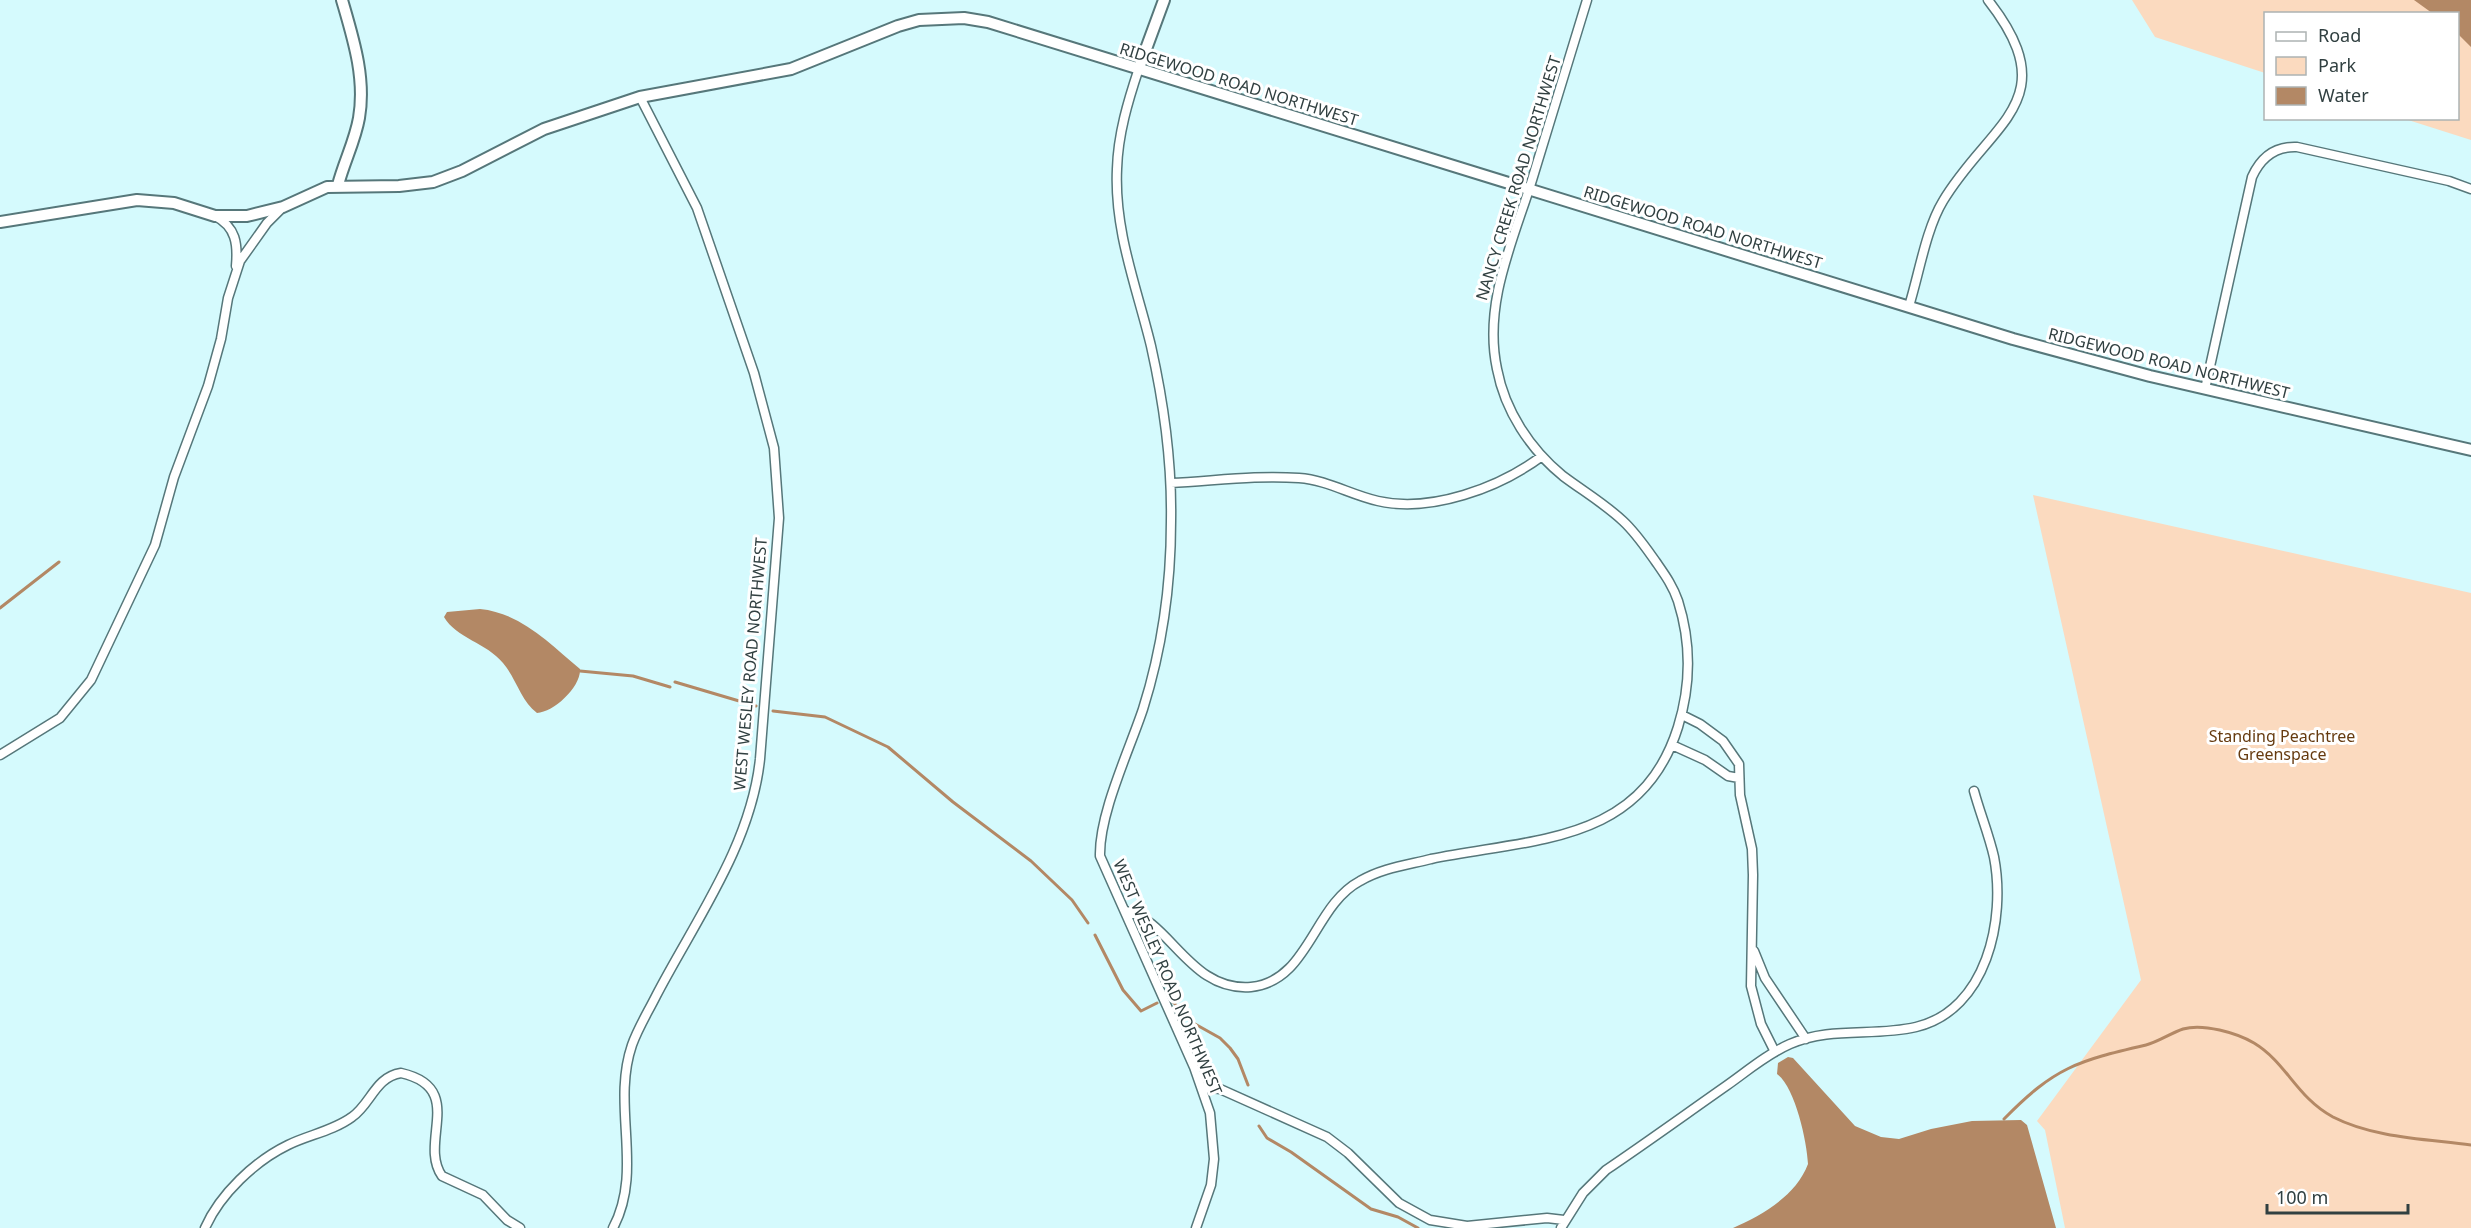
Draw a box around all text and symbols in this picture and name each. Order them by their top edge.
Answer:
legend [2264,12,2459,120]
text: Road [2318,23,2361,47]
street label: RIDGEWOOD ROAD NORTHWEST [1117,37,1361,131]
street label: NANCY CREEK ROAD NORTHWEST [1470,53,1566,303]
text: Park [2318,53,2356,77]
text: Water [2318,83,2369,107]
street label: RIDGEWOOD ROAD NORTHWEST [1581,180,1825,274]
street label: RIDGEWOOD ROAD NORTHWEST [2046,322,2292,404]
street label: WEST WESLEY ROAD NORTHWEST [728,537,772,791]
park label: Standing Peachtree Greenspace [2209,725,2355,765]
street label: WEST WESLEY ROAD NORTHWEST [1108,856,1228,1098]
scale bar [2267,1177,2408,1215]
text: 100 m [2276,1185,2328,1209]

